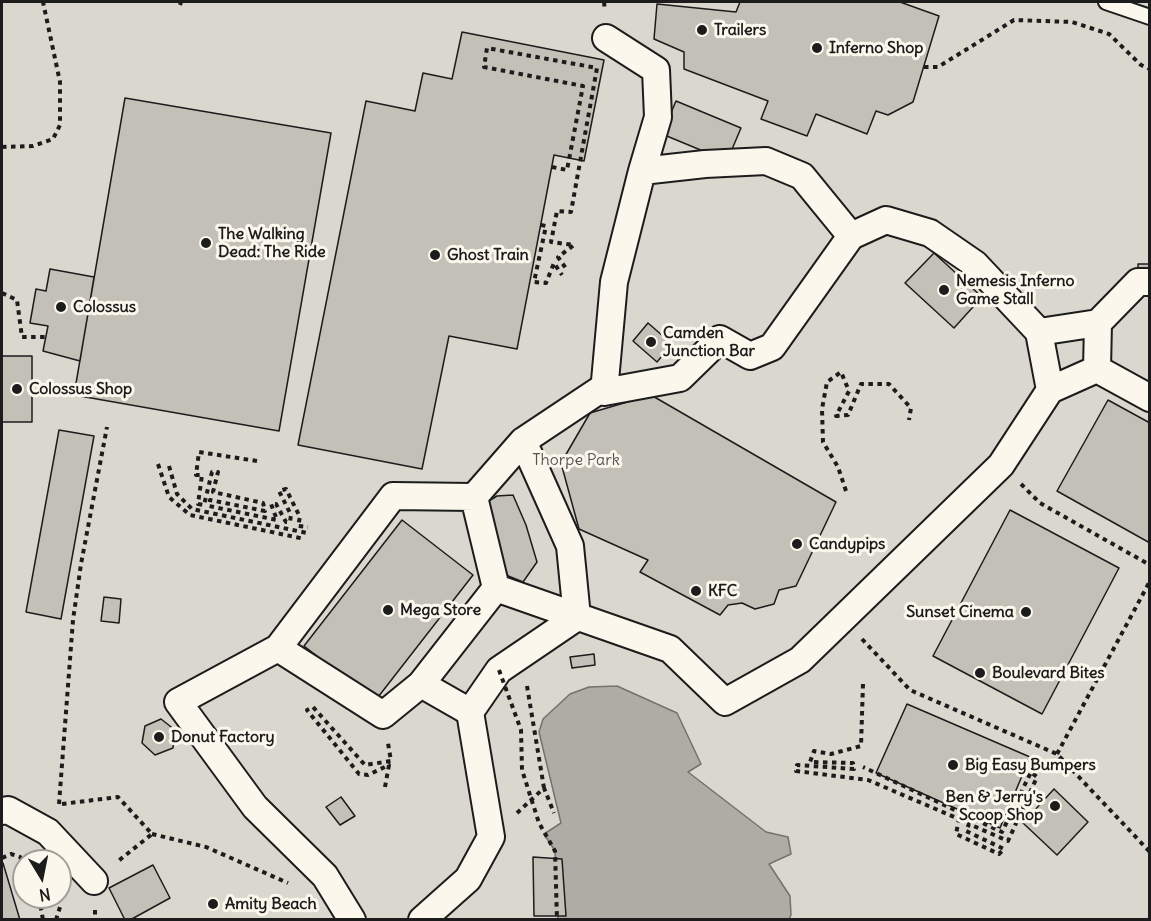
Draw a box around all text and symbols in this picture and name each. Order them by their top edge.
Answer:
place label: Trailers [714,20,766,40]
marker: Trailers [695,23,709,37]
place label: Inferno Shop [829,38,923,58]
marker: Inferno Shop [810,41,824,55]
place label: The Walking Dead: The Ride [218,224,326,262]
marker: The Walking Dead: The Ride [199,236,213,250]
place label: Ghost Train [447,245,529,265]
marker: Ghost Train [428,248,442,262]
place label: Nemesis Inferno Game Stall [956,271,1074,309]
marker: Nemesis Inferno Game Stall [937,283,951,297]
place label: Colossus [73,297,136,317]
marker: Colossus [54,300,68,314]
place label: Camden Junction Bar [663,323,755,361]
marker: Camden Junction Bar [644,335,658,349]
place label: Colossus Shop [29,379,132,399]
marker: Colossus Shop [10,382,24,396]
park label: Thorpe Park [532,450,620,470]
place label: Candypips [809,534,885,554]
marker: Candypips [790,537,804,551]
place label: KFC [708,581,737,601]
marker: KFC [689,584,703,598]
place label: Mega Store [400,600,481,620]
place label: Sunset Cinema [906,602,1014,622]
marker: Mega Store [381,603,395,617]
marker: Sunset Cinema [1019,605,1033,619]
place label: Boulevard Bites [992,663,1105,683]
marker: Boulevard Bites [973,666,987,680]
place label: Donut Factory [171,727,275,747]
marker: Donut Factory [152,730,166,744]
place label: Big Easy Bumpers [965,755,1096,775]
marker: Big Easy Bumpers [946,758,960,772]
place label: Ben & Jerry's Scoop Shop [946,787,1043,825]
marker: Ben & Jerry's Scoop Shop [1048,799,1062,813]
north arrow [12,849,72,909]
text: N [38,884,52,906]
place label: Amity Beach [225,894,317,914]
marker: Amity Beach [206,897,220,911]

